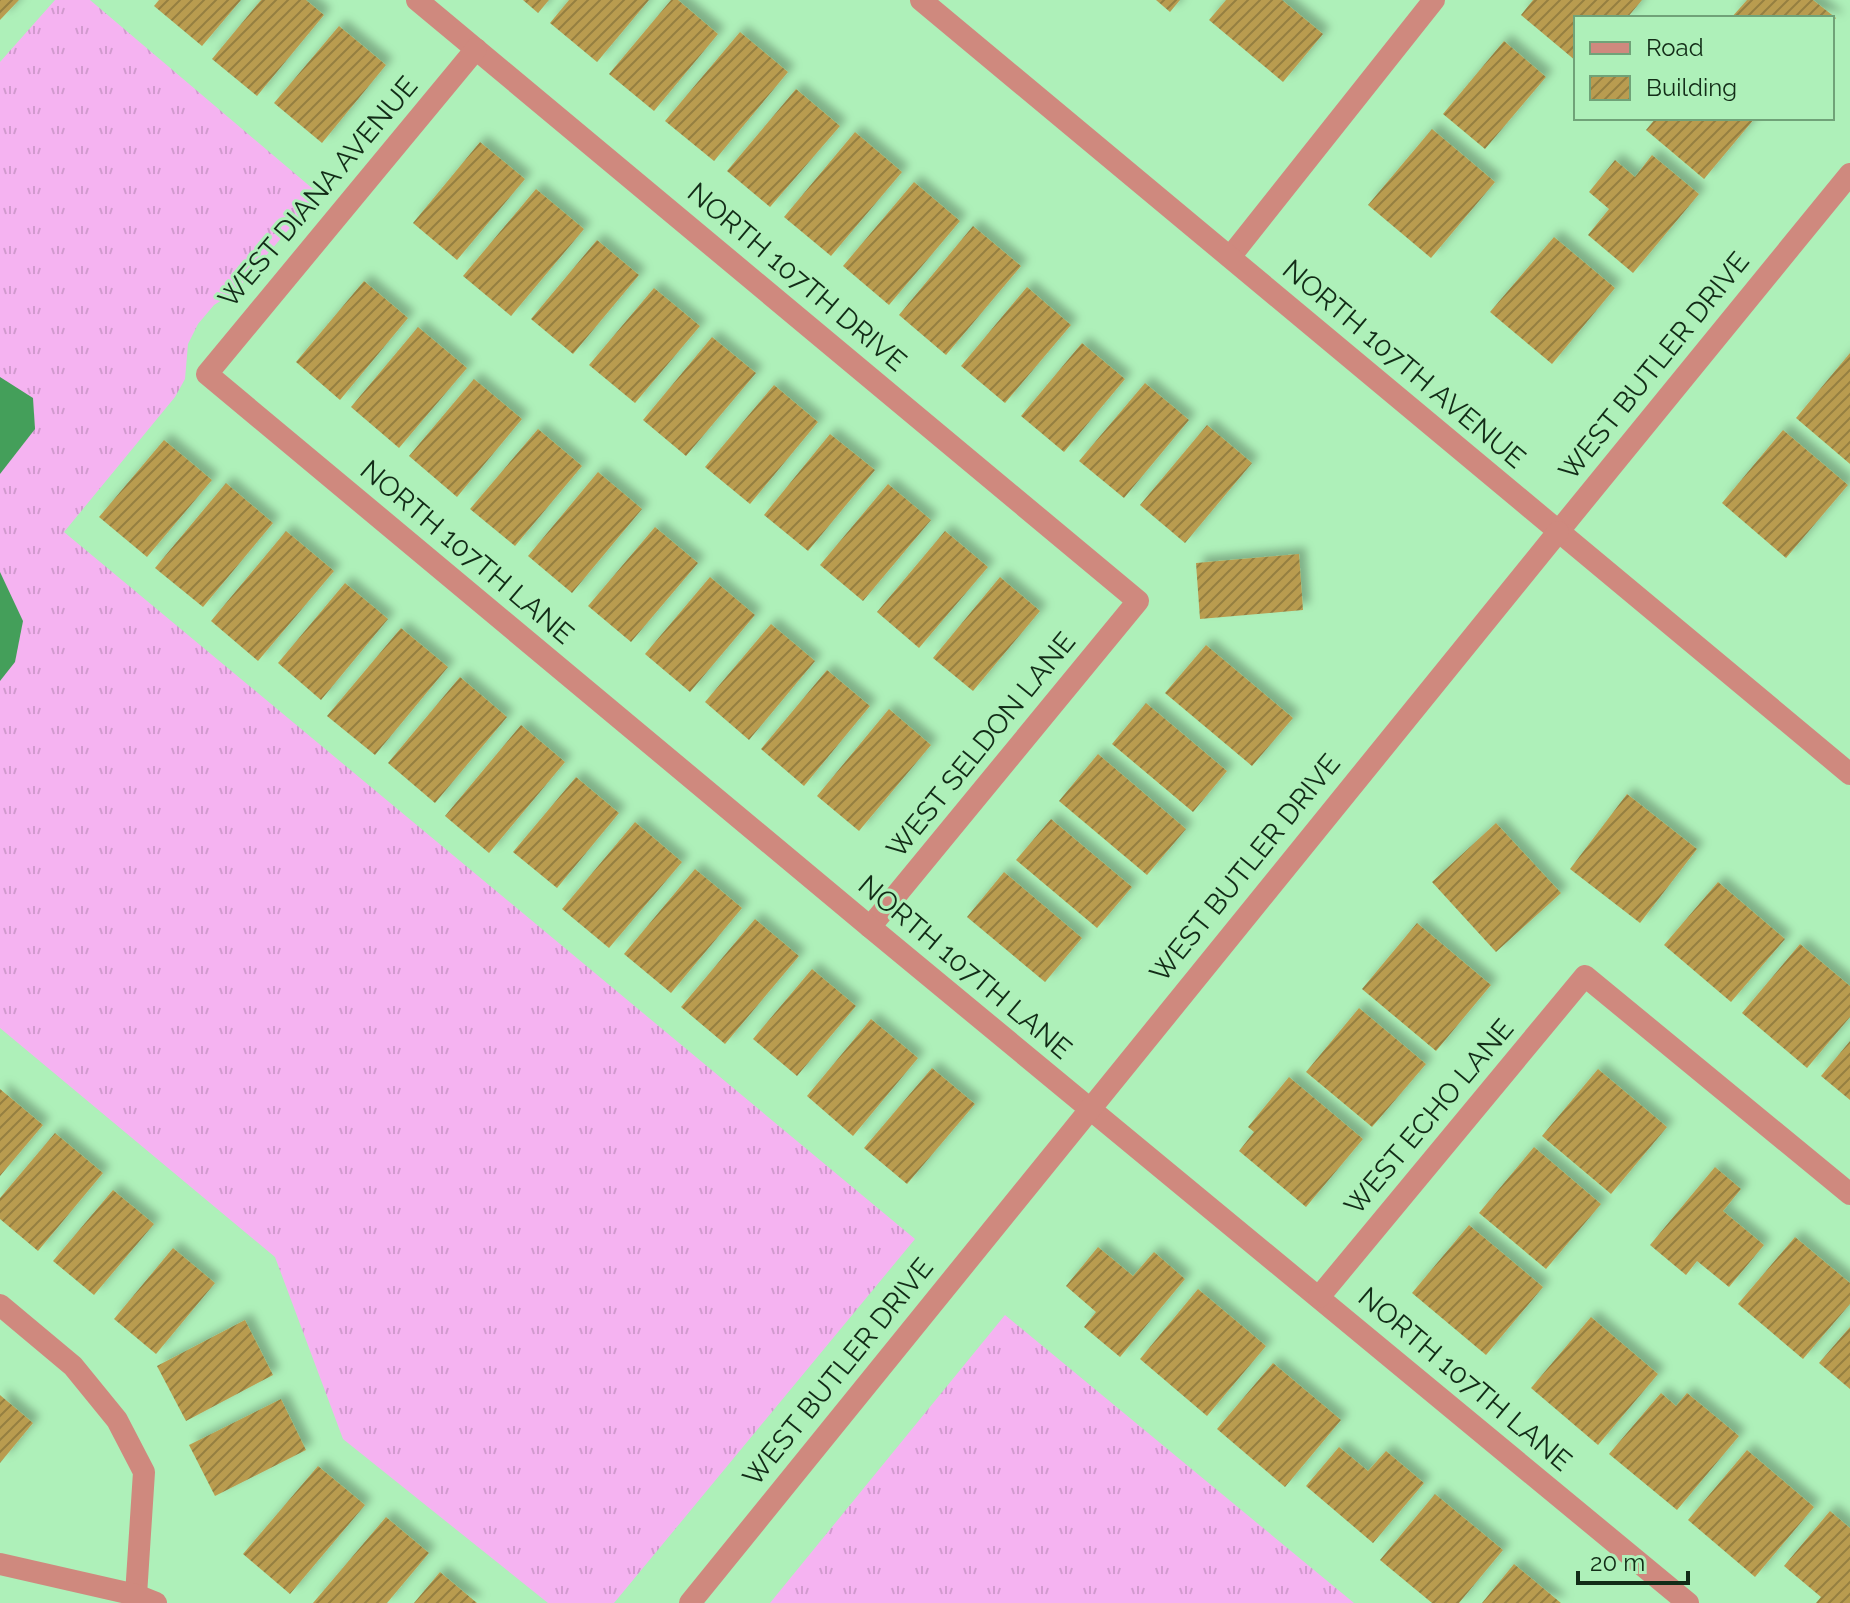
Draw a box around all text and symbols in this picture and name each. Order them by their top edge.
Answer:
legend [1574,16,1834,120]
text: Road [1646,33,1704,62]
street label: WEST DIANA AVENUE [212,70,424,314]
text: Building [1646,73,1737,102]
street label: NORTH 107TH DRIVE [681,176,913,378]
street label: WEST BUTLER DRIVE [1552,245,1756,487]
street label: NORTH 107TH AVENUE [1276,253,1532,475]
street label: NORTH 107TH LANE [354,453,580,651]
street label: WEST SELDON LANE [880,626,1082,864]
street label: WEST BUTLER DRIVE [1143,747,1347,989]
street label: NORTH 107TH LANE [852,868,1078,1066]
street label: WEST ECHO LANE [1338,1012,1520,1222]
street label: WEST BUTLER DRIVE [736,1251,940,1493]
street label: NORTH 107TH LANE [1352,1280,1578,1478]
scale bar [1578,1535,1688,1585]
text: 20 m [1590,1548,1645,1577]

